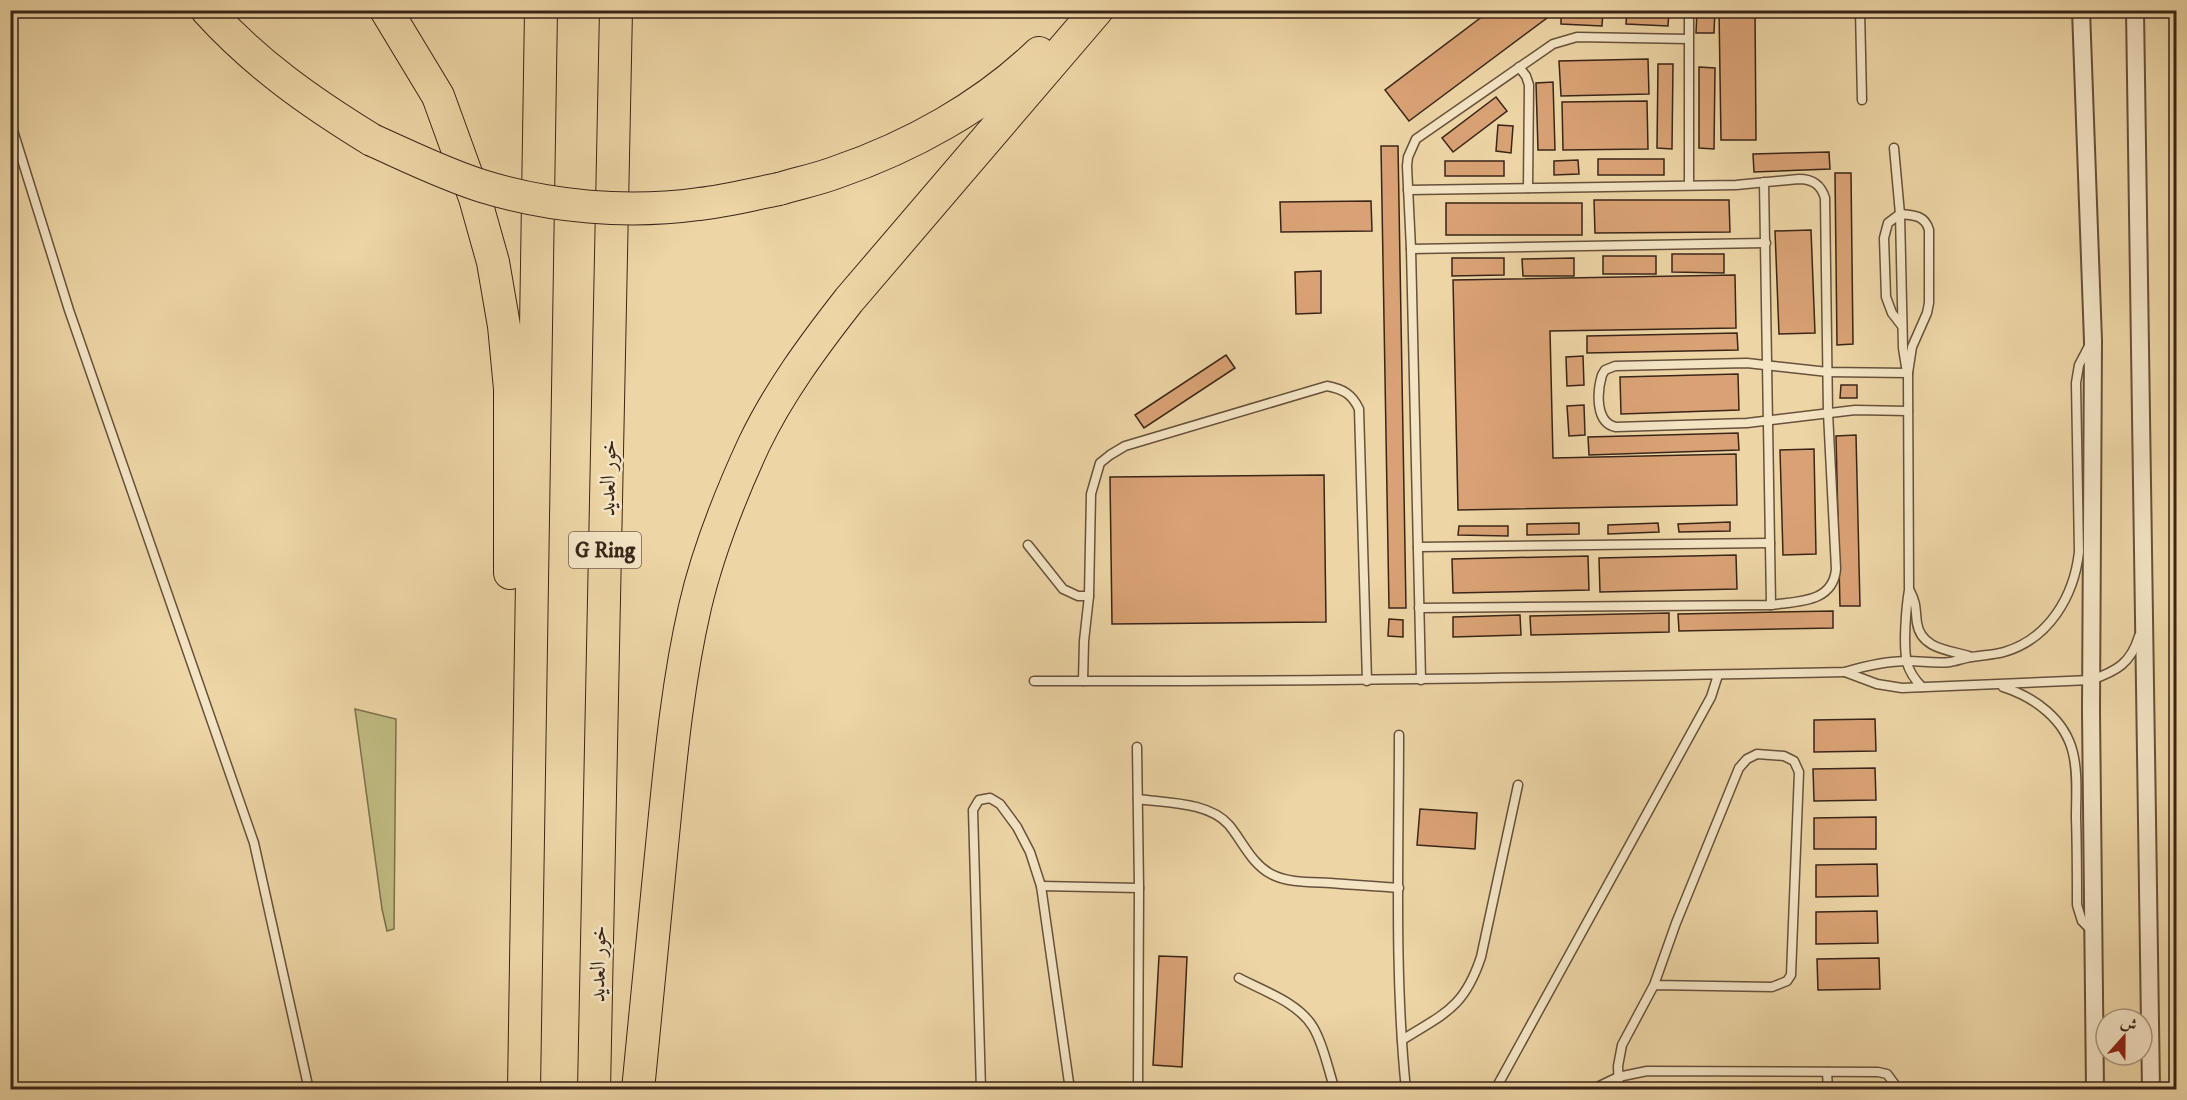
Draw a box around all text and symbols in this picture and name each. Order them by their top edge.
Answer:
street label: خور العديد [594,439,623,517]
road number: G Ring [569,532,641,568]
street label: خور العديد [584,925,613,1003]
north arrow [2094,1007,2154,1067]
text: ش [2118,1012,2140,1036]

